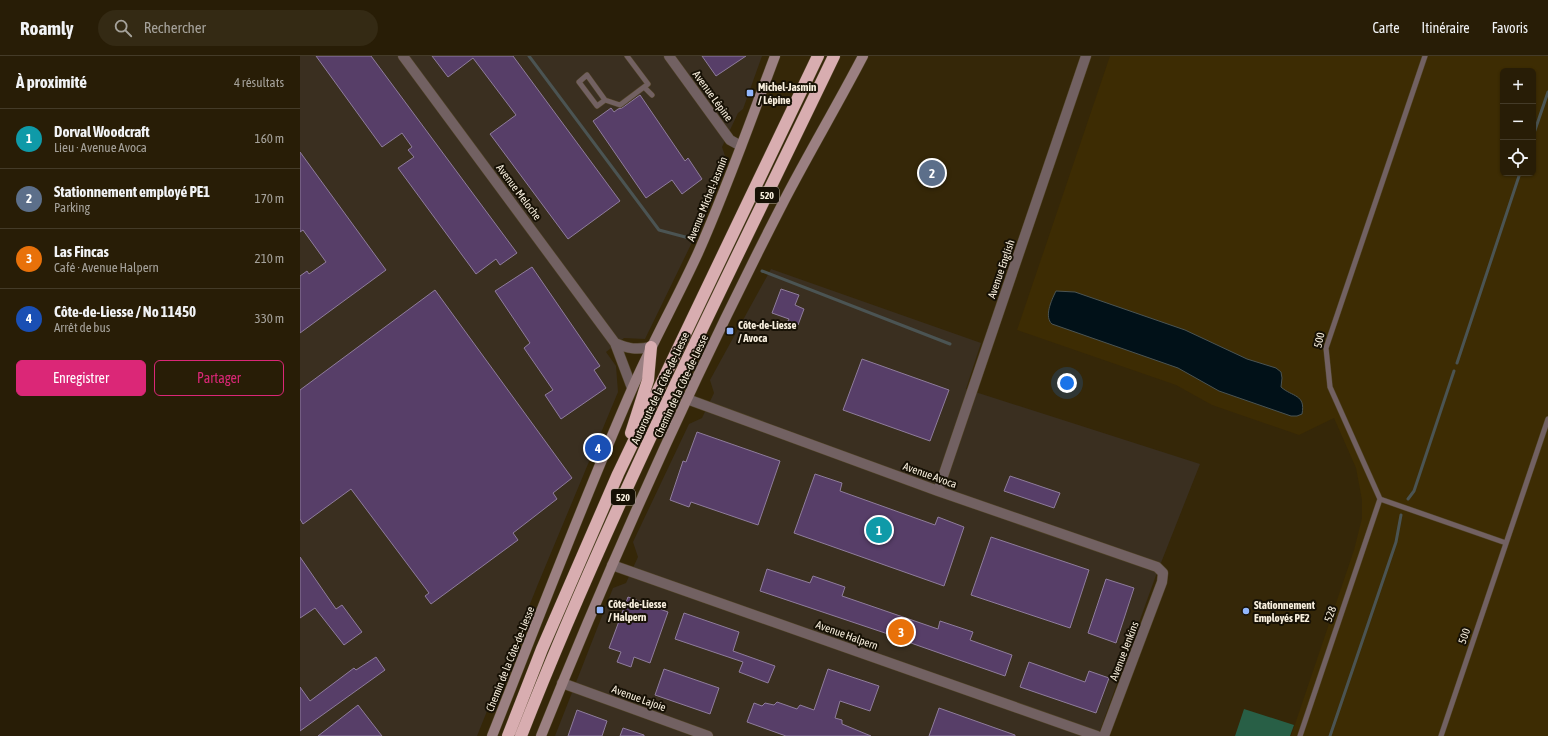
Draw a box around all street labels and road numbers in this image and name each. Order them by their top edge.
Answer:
street label: Avenue Lépine [691,68,735,124]
street label: Avenue Michel-Jasmin [685,155,729,243]
street label: Avenue Meloche [494,162,544,222]
road number: 520 [755,187,779,203]
street label: Avenue English [985,238,1017,300]
street label: Autoroute de la Côte-de-Liesse [629,330,691,446]
street label: 500 [1311,331,1327,349]
street label: Chemin de la Côte-de-Liesse [652,333,710,439]
street label: Avenue Avoca [902,460,958,490]
road number: 520 [611,489,635,505]
street label: Chemin de la Côte-de-Liesse [483,605,537,713]
street label: 528 [1322,605,1338,623]
street label: Avenue Halpern [814,618,880,652]
street label: Avenue Jenkins [1107,620,1141,682]
street label: 500 [1456,627,1472,645]
street label: Avenue Lajoie [610,683,668,713]

